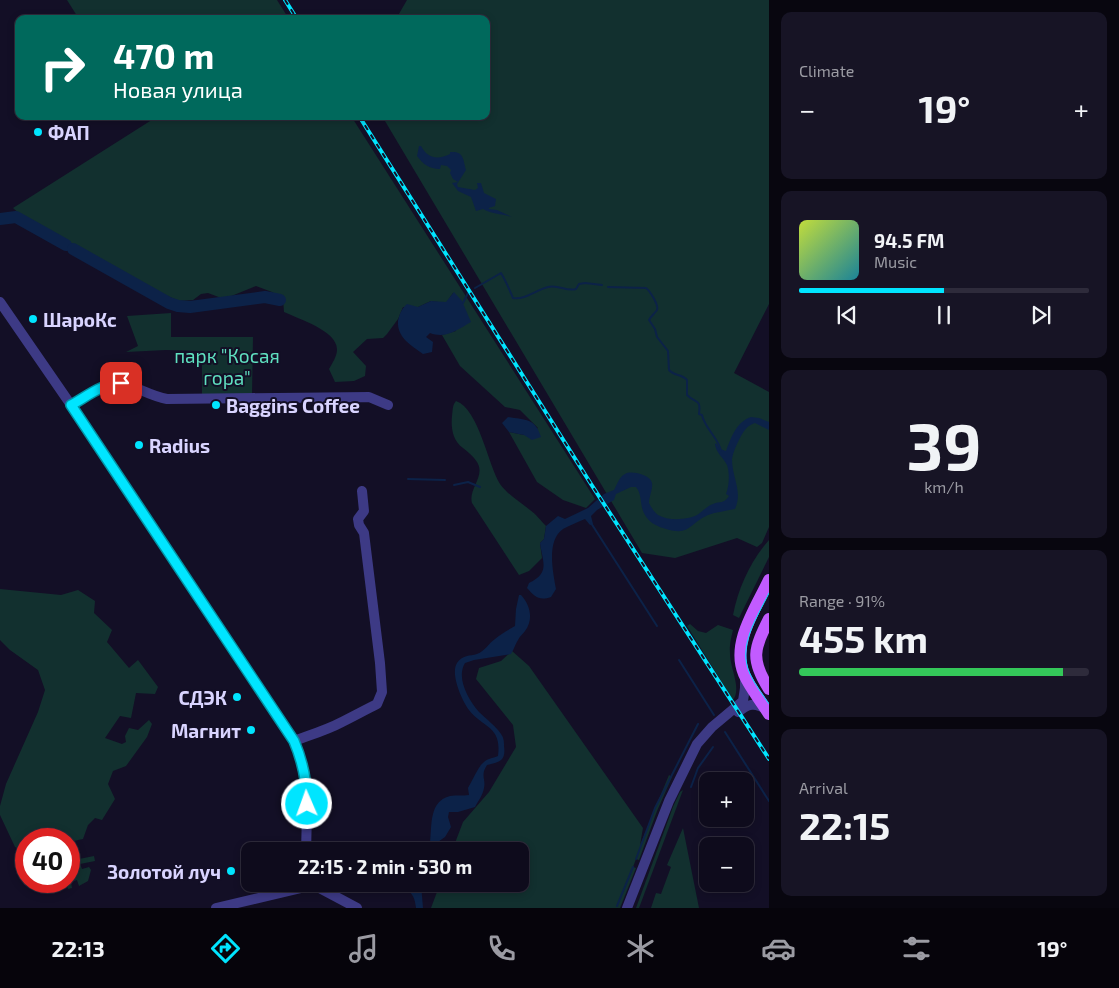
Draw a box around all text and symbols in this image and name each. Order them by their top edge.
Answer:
text: 470 m [113,34,214,76]
icon: right [30,35,95,100]
text: Climate [799,61,854,80]
text: Новая улица [113,76,243,102]
text: 19° [919,85,970,131]
text: − [799,92,815,126]
text: + [1074,92,1089,126]
place label: ФАП [48,121,90,144]
marker: ФАП [32,126,44,138]
text: 94.5 FM [874,229,945,252]
text: Music [874,252,917,271]
icon: previous [833,301,861,329]
icon: pause [930,301,958,329]
icon: next [1027,301,1055,329]
place label: ШароКс [43,308,117,331]
marker: ШароКс [27,313,39,325]
park label: парк "Косая гора" [174,344,280,389]
pin [100,362,142,404]
icon: arrive [107,369,135,397]
place label: Baggins Coffee [226,394,360,417]
marker: Baggins Coffee [210,399,222,411]
text: 39 [906,405,982,483]
place label: Radius [149,434,210,457]
marker: Radius [133,439,145,451]
text: km/h [924,477,964,496]
text: Range · 91% [799,591,885,610]
text: 455 km [799,615,928,661]
place label: СДЭК [178,686,227,709]
marker: СДЭК [231,691,243,703]
place label: Магнит [171,719,241,742]
marker: Магнит [245,724,257,736]
map controls [699,772,754,892]
button: + [699,772,754,827]
position arrow [280,777,332,829]
text: Arrival [799,778,848,797]
text: 22:15 [799,802,890,848]
speed limit sign: 40 [15,828,80,893]
button: − [699,837,754,892]
text: 22:15 · 2 min · 530 m [298,855,472,878]
place label: Золотой луч [107,860,221,883]
marker: Золотой луч [225,865,237,877]
icon: directions [208,931,243,966]
icon: music [346,931,381,966]
icon: phone [484,931,519,966]
icon: climate [623,931,658,966]
icon: car [761,931,796,966]
icon: filters [899,931,934,966]
text: 22:13 [52,935,105,961]
text: 19° [1037,935,1067,961]

